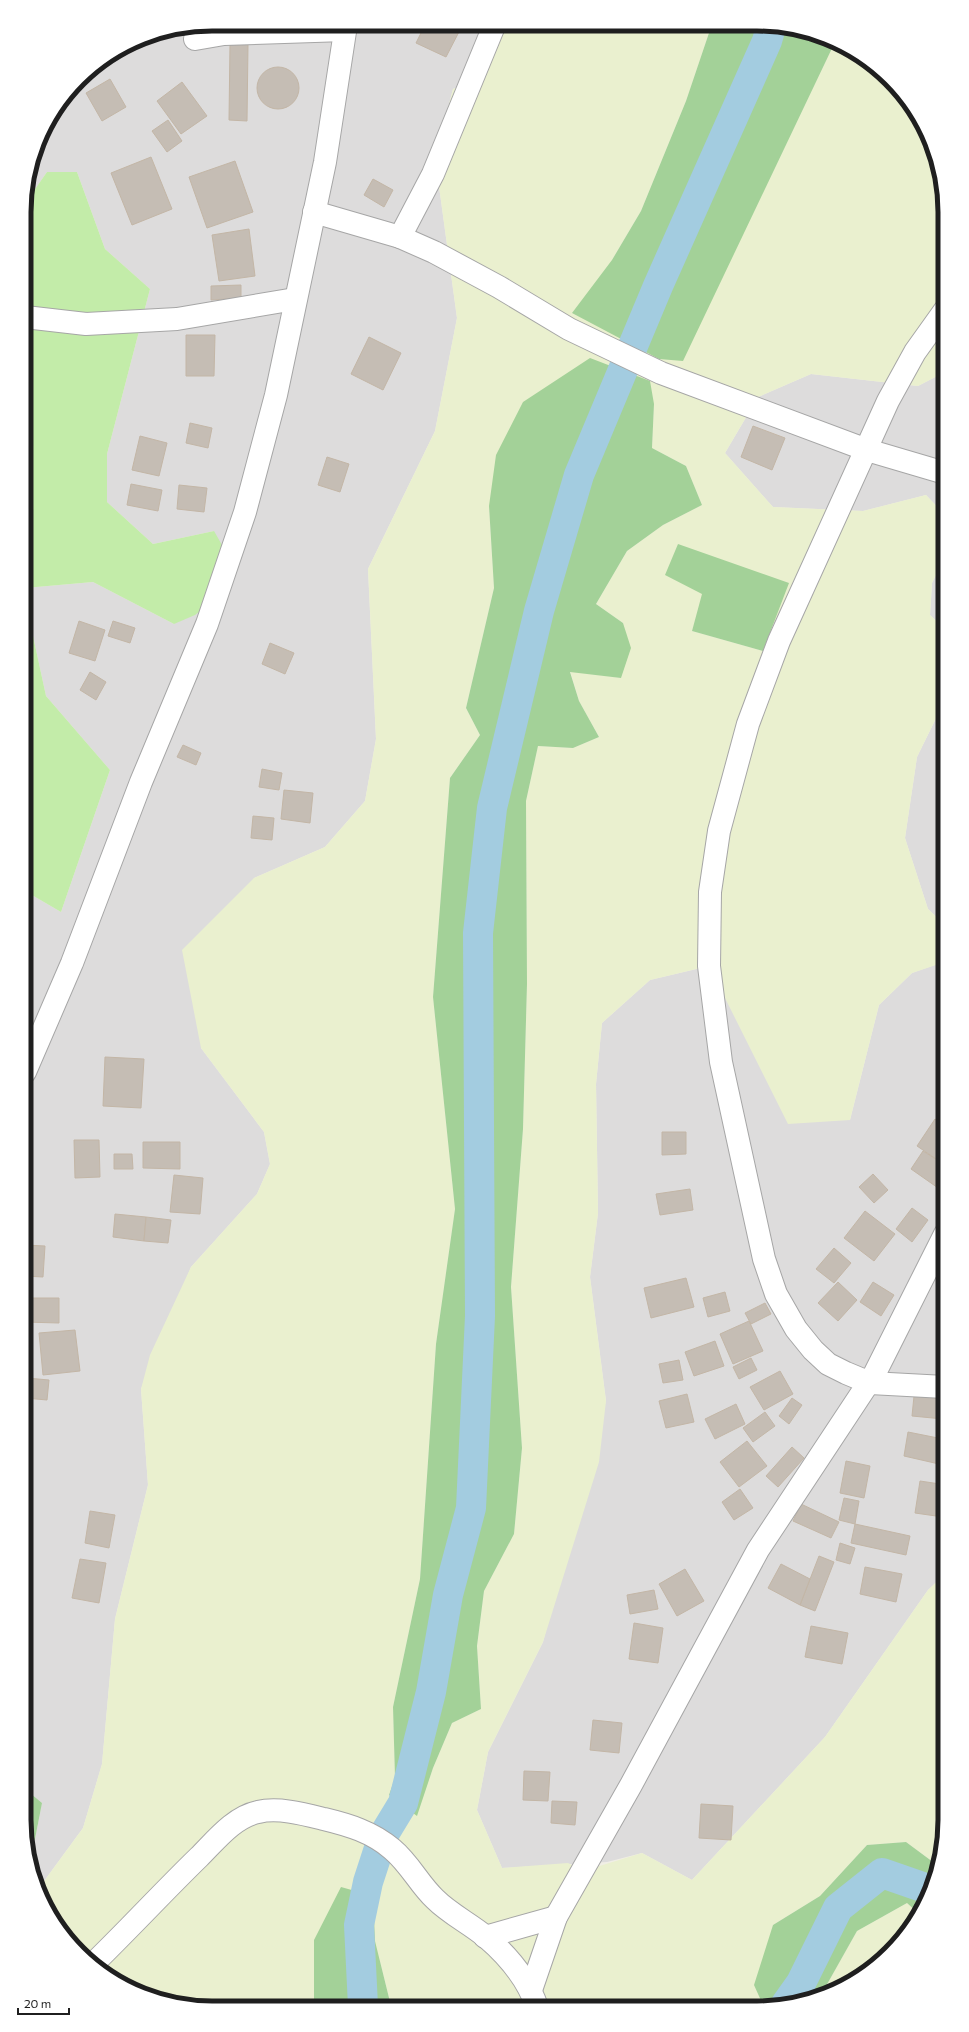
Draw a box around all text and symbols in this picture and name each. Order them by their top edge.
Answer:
scale bar [18,1990,69,2016]
text: 20 m [24,1996,51,2010]

